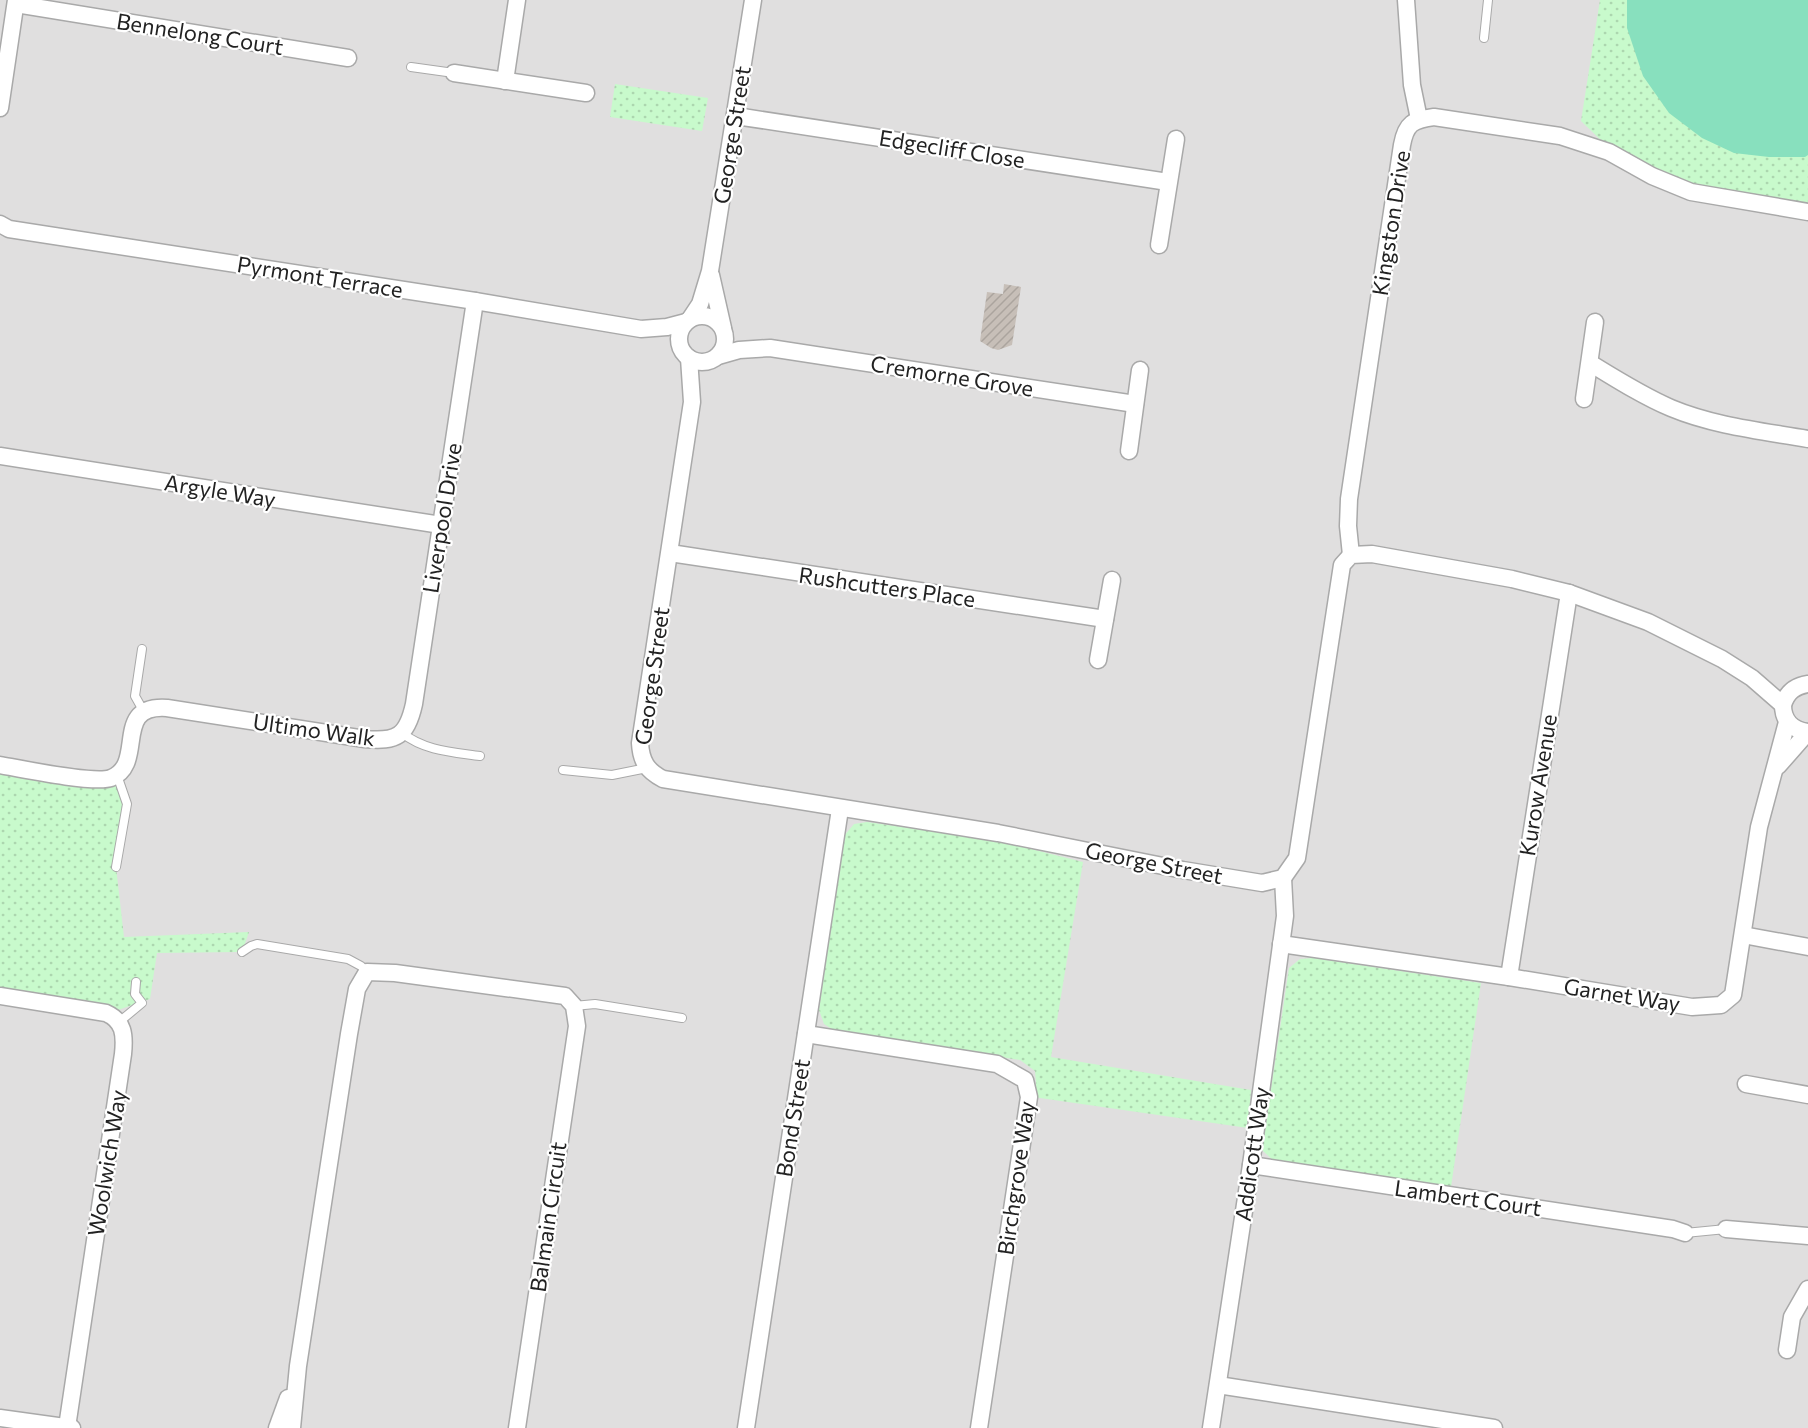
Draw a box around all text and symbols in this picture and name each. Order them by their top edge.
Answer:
street label: Bennelong Court [115,7,285,60]
street label: George Street [707,64,756,206]
street label: Edgecliff Close [877,124,1027,173]
street label: Kingston Drive [1366,148,1415,298]
street label: Pyrmont Terrace [235,250,405,303]
street label: Cremorne Grove [869,349,1035,402]
street label: Liverpool Drive [416,441,467,595]
street label: Argyle Way [162,468,278,513]
street label: Rushcutters Place [797,561,977,612]
street label: George Street [628,605,675,747]
street label: Ultimo Walk [251,708,377,751]
street label: Kurow Avenue [1513,712,1562,858]
street label: George Street [1083,836,1225,889]
street label: Garnet Way [1562,972,1682,1017]
street label: Bond Street [770,1057,815,1179]
street label: Addicott Way [1229,1085,1274,1223]
street label: Woolwich Way [82,1088,131,1238]
street label: Birchgrove Way [991,1099,1040,1257]
street label: Balmain Circuit [524,1140,571,1294]
street label: Lambert Court [1393,1174,1543,1221]

